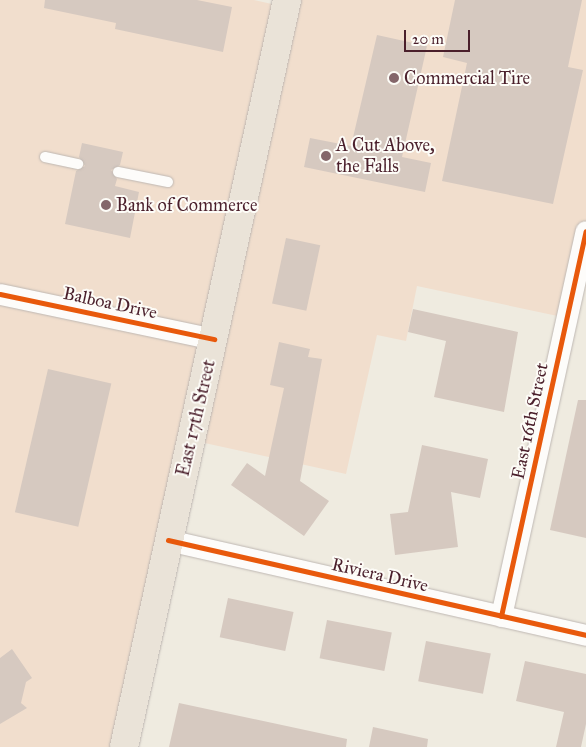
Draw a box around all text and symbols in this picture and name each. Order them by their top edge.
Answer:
scale bar [406,20,472,52]
text: 20 m [412,30,444,48]
place label: Commercial Tire [404,67,530,89]
marker: Commercial Tire [388,72,400,84]
place label: A Cut Above, the Falls [336,135,435,178]
marker: A Cut Above, the Falls [320,150,332,162]
place label: Bank of Commerce [116,194,257,216]
marker: Bank of Commerce [100,199,112,211]
street label: Balboa Drive [61,283,159,323]
street label: East 17th Street [172,358,220,478]
street label: East 16th Street [507,361,553,481]
street label: Riviera Drive [330,553,430,597]

